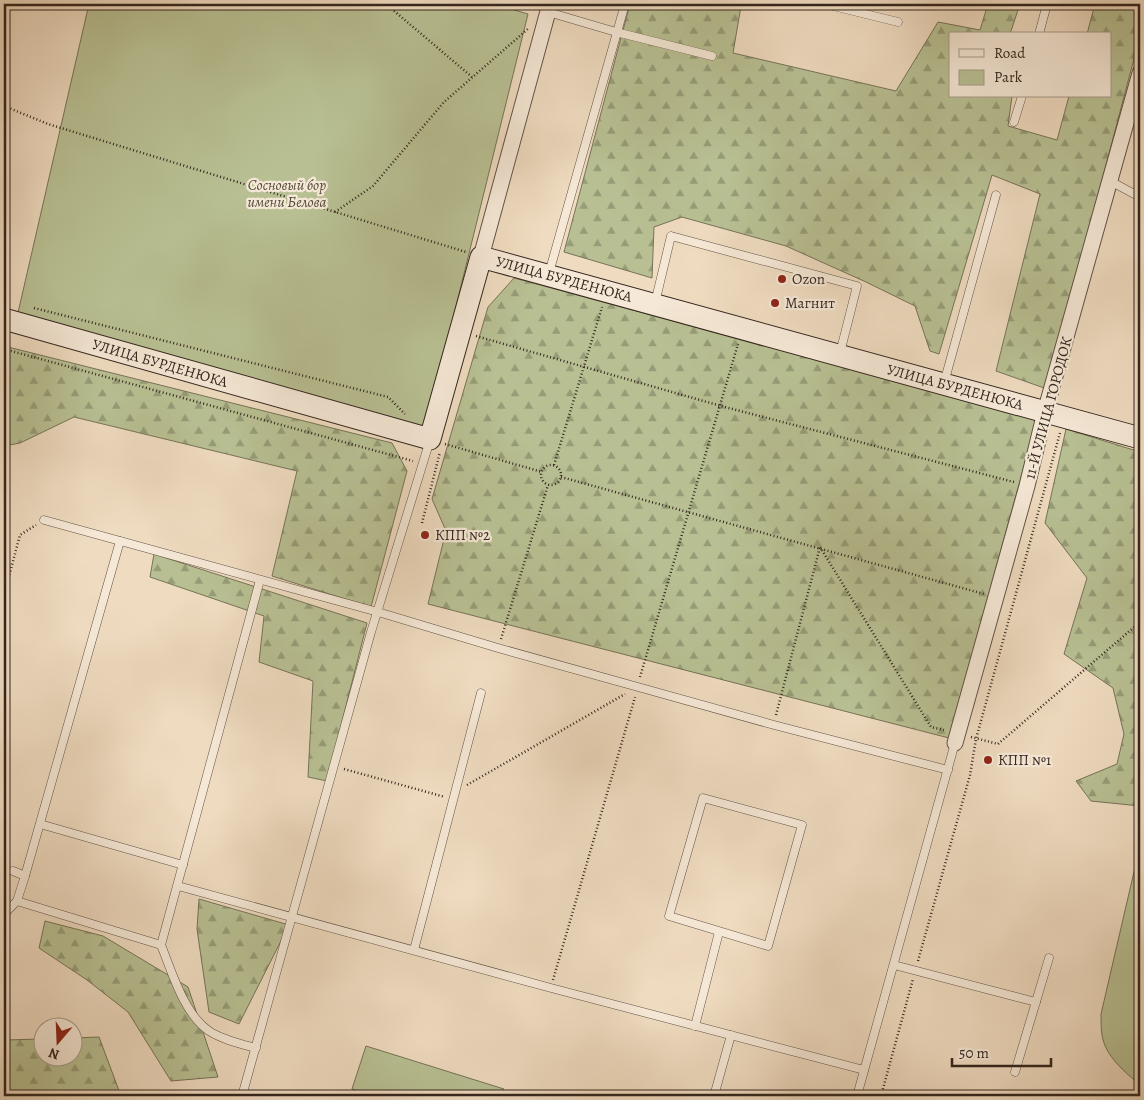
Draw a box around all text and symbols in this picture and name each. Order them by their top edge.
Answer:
legend [949,32,1112,98]
text: Road [994,43,1026,63]
text: Park [994,67,1023,87]
park label: Сосновый бор имени Белова [248,175,326,212]
street label: УЛИЦА БУРДЕНЮКА [494,251,635,307]
place label: Ozon [792,269,825,289]
marker: Ozon [776,273,788,285]
place label: Магнит [785,293,835,313]
marker: Магнит [769,297,781,309]
street label: УЛИЦА БУРДЕНЮКА [90,334,230,392]
street label: 11-Й УЛИЦА ГОРОДОК [1019,334,1077,481]
street label: УЛИЦА БУРДЕНЮКА [885,359,1026,415]
place label: КПП №2 [435,525,490,545]
marker: КПП №2 [419,529,431,541]
place label: КПП №1 [998,750,1051,770]
marker: КПП №1 [982,754,994,766]
north arrow [32,1018,82,1068]
scale bar [952,1035,1050,1067]
text: N [46,1043,62,1064]
text: 50 m [959,1043,989,1063]

